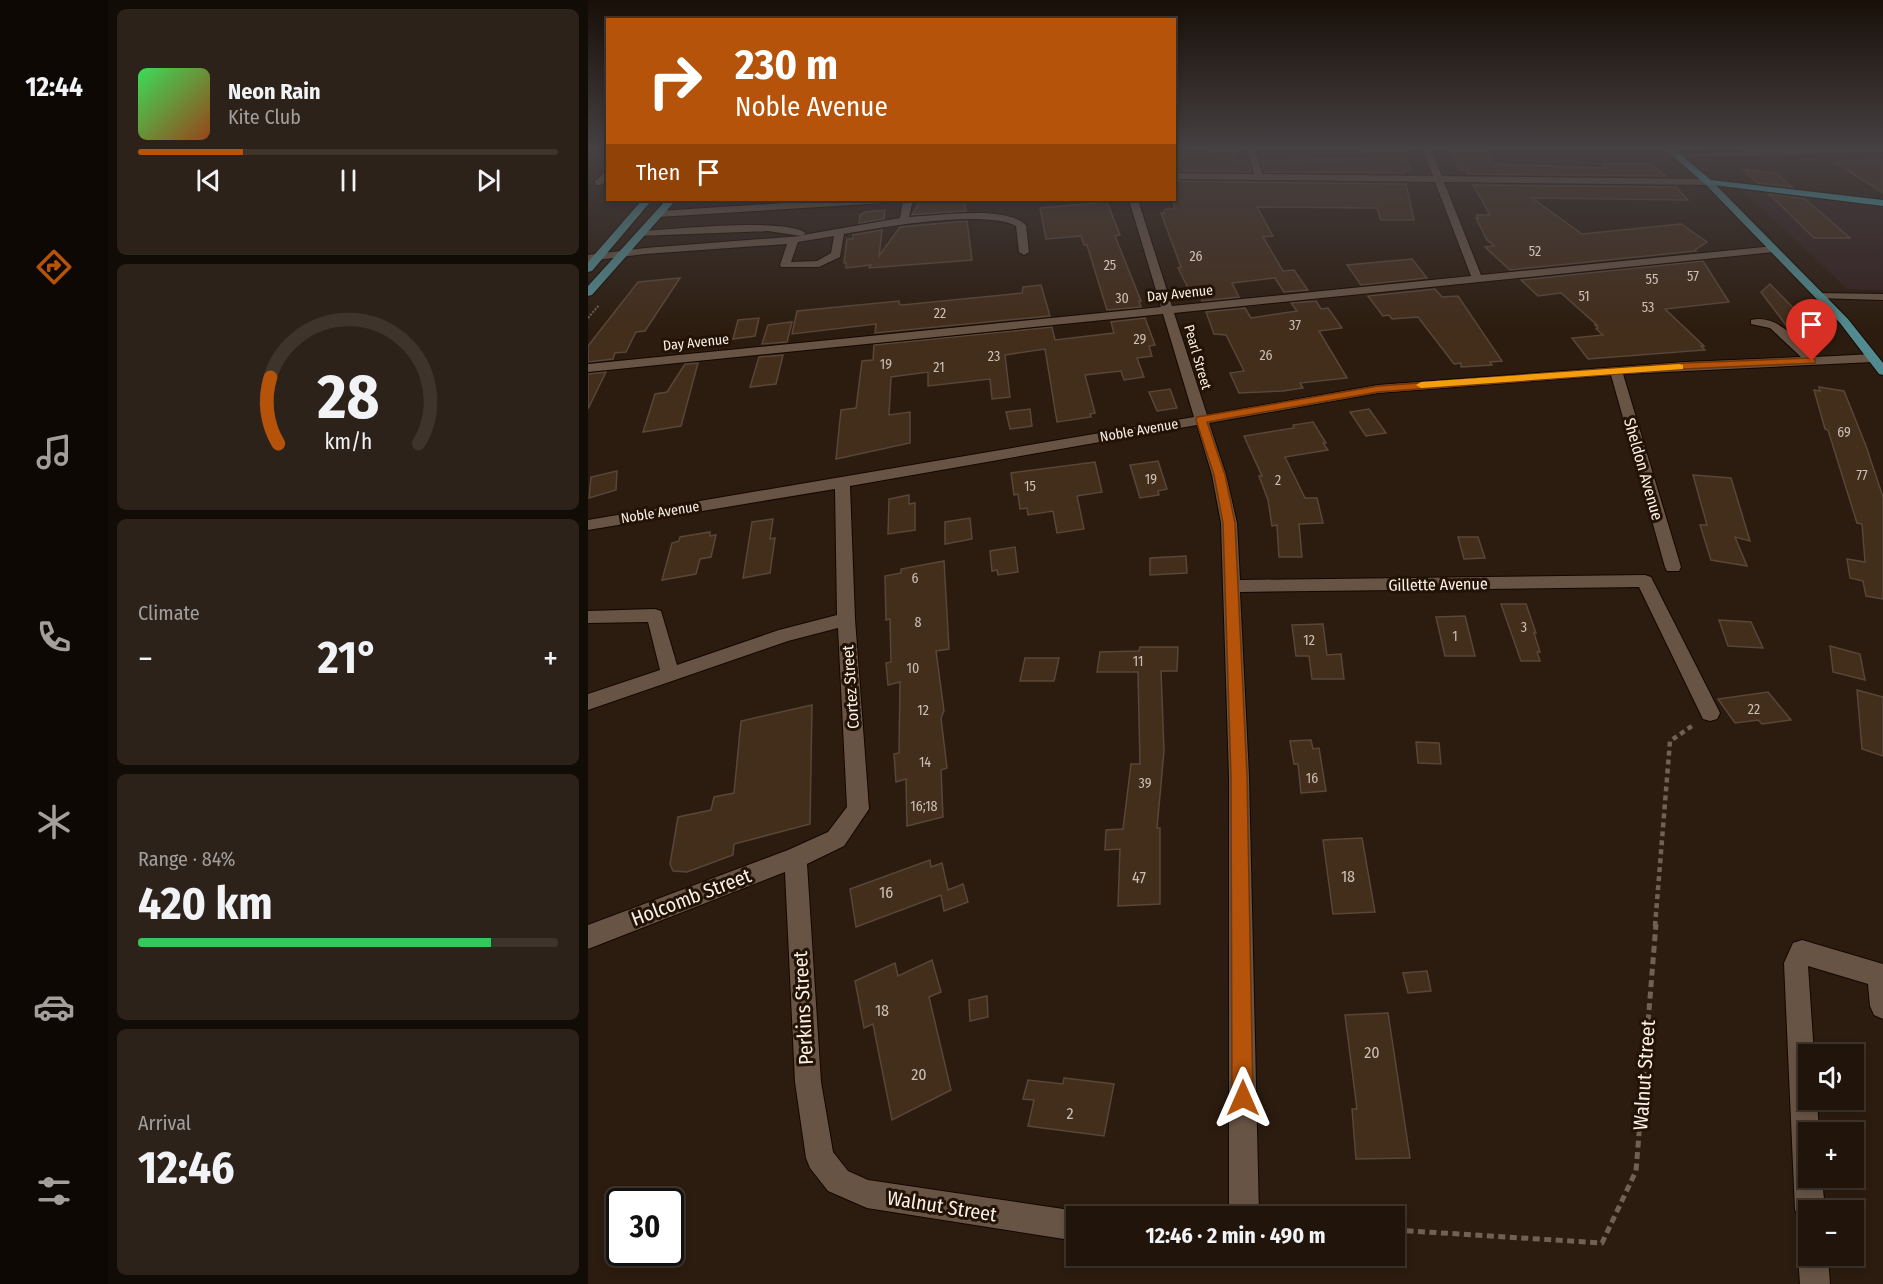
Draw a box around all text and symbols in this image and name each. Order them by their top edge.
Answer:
text: 230 m [735,40,838,90]
icon: right [636,42,714,120]
text: 12:44 [25,71,83,103]
text: Neon Rain [228,78,321,105]
text: Noble Avenue [735,91,888,123]
text: Kite Club [228,105,301,129]
icon: arrive [692,156,725,189]
text: Then [636,159,680,186]
icon: previous [192,164,225,197]
icon: pause [332,164,365,197]
icon: next [472,164,505,197]
house number: 52 [1529,243,1541,260]
icon: directions [33,246,75,288]
house number: 26 [1189,248,1203,265]
house number: 25 [1104,257,1116,274]
house number: 57 [1687,268,1699,285]
house number: 55 [1646,271,1658,288]
street label: Day Avenue [1146,282,1214,305]
house number: 51 [1578,288,1590,305]
house number: 30 [1115,290,1129,307]
house number: 53 [1642,299,1654,316]
pin [1786,299,1837,361]
house number: 22 [934,305,946,322]
icon: arrive [1795,308,1828,341]
house number: 37 [1289,317,1301,334]
street label: Pearl Street [1180,323,1215,392]
street label: Day Avenue [662,331,730,354]
house number: 29 [1134,331,1147,348]
house number: 26 [1259,347,1273,364]
house number: 23 [988,348,1000,365]
house number: 19 [880,356,892,373]
house number: 21 [933,359,945,376]
text: 28 [316,360,379,435]
street label: Noble Avenue [1099,415,1180,446]
street label: Sheldon Avenue [1620,416,1667,523]
house number: 69 [1837,424,1851,441]
text: km/h [324,429,372,455]
icon: music [33,431,75,473]
house number: 77 [1856,467,1868,484]
house number: 19 [1145,471,1157,488]
house number: 2 [1275,472,1281,489]
house number: 15 [1024,478,1036,495]
street label: Noble Avenue [620,498,701,527]
house number: 6 [912,570,919,587]
street label: Gillette Avenue [1388,574,1488,595]
text: Climate [138,601,200,625]
house number: 8 [915,614,922,631]
icon: phone [33,616,75,658]
house number: 3 [1521,619,1527,636]
house number: 1 [1452,628,1458,645]
text: 21° [318,631,378,685]
house number: 12 [1303,632,1315,649]
text: − [138,639,153,679]
text: + [543,639,558,679]
street label: Cortez Street [838,644,863,730]
house number: 11 [1133,653,1143,670]
house number: 10 [907,660,919,677]
house number: 22 [1748,701,1760,718]
house number: 12 [917,702,929,719]
house number: 14 [919,754,931,771]
house number: 16 [1306,770,1318,787]
house number: 39 [1139,775,1152,792]
house number: 16;18 [910,798,938,815]
icon: climate [33,801,75,843]
text: Range · 84% [138,847,235,871]
street label: Holcomb Street [628,863,755,931]
house number: 18 [1341,867,1355,886]
house number: 47 [1132,868,1146,887]
text: 420 km [138,877,273,931]
house number: 16 [879,883,893,902]
street label: Perkins Street [788,950,818,1066]
icon: car [33,986,75,1028]
house number: 18 [875,1001,889,1020]
street label: Walnut Street [1628,1019,1660,1131]
house number: 20 [1364,1043,1380,1062]
map controls [1798,1044,1864,1266]
button: sound [1798,1044,1864,1110]
house number: 20 [911,1065,927,1084]
position arrow [1211,1066,1275,1130]
house number: 2 [1066,1104,1074,1123]
text: Arrival [138,1111,191,1135]
button: + [1798,1122,1864,1188]
text: 12:46 [138,1141,235,1195]
icon: filters [33,1170,75,1212]
street label: Walnut Street [885,1185,999,1227]
speed limit sign: 30 [606,1188,684,1266]
button: − [1798,1200,1864,1266]
text: 12:46 · 2 min · 490 m [1145,1222,1326,1249]

